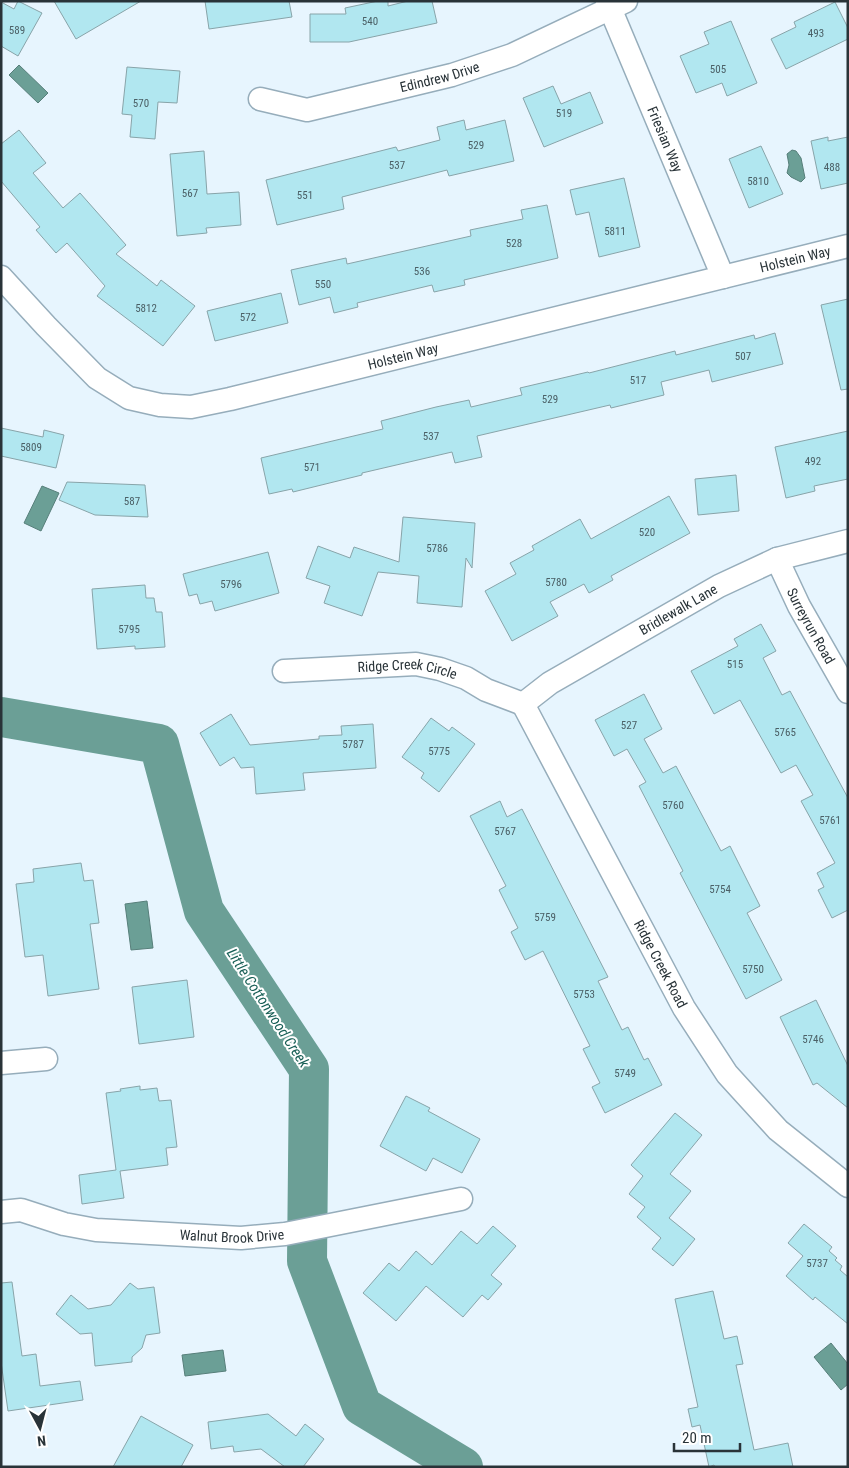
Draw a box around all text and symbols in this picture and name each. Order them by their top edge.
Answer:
house number: 540 [362,15,378,28]
house number: 589 [9,24,25,37]
house number: 493 [808,27,824,40]
street label: Edindrew Drive [398,58,482,95]
house number: 505 [710,63,726,76]
house number: 570 [133,97,149,110]
street label: Friesian Way [644,104,686,175]
house number: 519 [556,107,572,120]
house number: 529 [468,139,484,152]
house number: 537 [389,159,405,172]
house number: 488 [824,161,840,174]
house number: 5810 [747,175,769,188]
house number: 567 [182,187,198,200]
house number: 551 [297,189,313,202]
house number: 5811 [604,225,626,238]
house number: 528 [506,237,522,250]
street label: Holstein Way [758,243,832,276]
house number: 536 [414,265,430,278]
house number: 550 [315,278,331,291]
house number: 5812 [135,302,157,315]
house number: 572 [240,311,256,324]
street label: Holstein Way [366,340,440,373]
house number: 507 [735,350,751,363]
house number: 517 [630,374,646,387]
house number: 529 [542,393,558,406]
house number: 537 [423,430,439,443]
house number: 5809 [20,441,42,454]
house number: 492 [805,455,821,468]
house number: 571 [304,461,320,474]
house number: 587 [124,495,140,508]
house number: 520 [639,526,655,539]
house number: 5786 [426,542,448,555]
house number: 5780 [545,576,567,589]
house number: 5796 [220,578,242,591]
street label: Bridlewalk Lane [636,581,720,638]
street label: Surreyrun Road [784,586,838,667]
house number: 5795 [118,623,140,636]
street label: Ridge Creek Circle [357,656,460,682]
house number: 515 [727,658,743,671]
house number: 527 [621,719,637,732]
house number: 5765 [774,726,796,739]
house number: 5787 [342,738,364,751]
house number: 5775 [428,745,450,758]
house number: 5760 [662,799,684,812]
house number: 5761 [819,814,841,827]
house number: 5767 [494,825,516,838]
house number: 5754 [709,883,731,896]
house number: 5759 [534,911,556,924]
street label: Ridge Creek Road [631,917,690,1010]
water label: Little Cottonwood Creek [223,945,313,1071]
house number: 5750 [742,963,764,976]
house number: 5753 [573,988,595,1001]
house number: 5746 [802,1033,824,1046]
house number: 5749 [614,1067,636,1080]
street label: Walnut Brook Drive [179,1226,285,1246]
house number: 5737 [806,1257,828,1270]
north arrow [15,1403,65,1453]
scale bar [674,1420,740,1452]
text: 20 m [682,1429,712,1447]
text: N [36,1432,47,1449]

